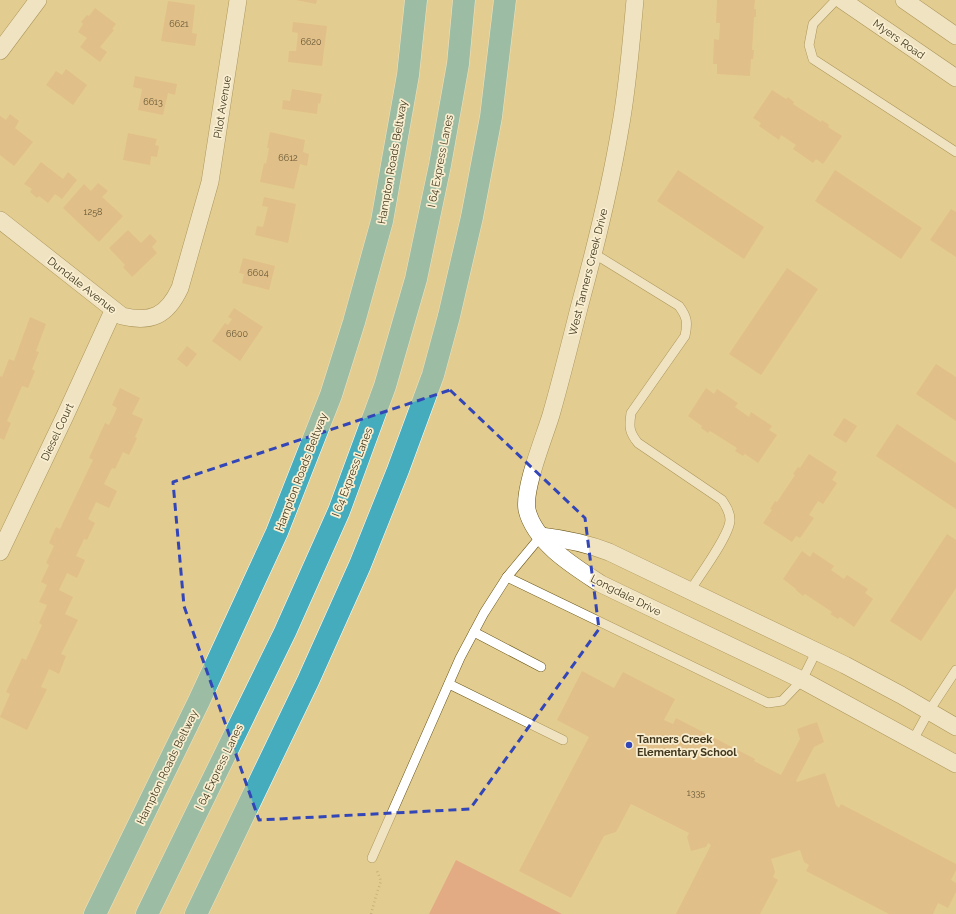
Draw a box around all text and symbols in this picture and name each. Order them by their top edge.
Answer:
street label: Myers Road [870,17,927,62]
house number: 6621 [169,19,189,29]
house number: 6620 [300,37,322,47]
street label: Pilot Avenue [211,74,234,139]
house number: 6613 [143,97,163,107]
street label: Hampton Roads Beltway [375,99,410,225]
street label: I 64 Express Lanes [425,114,456,209]
house number: 6612 [278,153,298,163]
house number: 1258 [84,207,102,217]
street label: West Tanners Creek Drive [566,207,611,337]
street label: Dundale Avenue [45,254,119,317]
house number: 6604 [247,268,269,278]
house number: 6600 [226,329,248,339]
street label: Diesel Court [38,401,77,463]
street label: Hampton Roads Beltway [273,411,330,533]
street label: I 64 Express Lanes [330,426,375,518]
street label: Longdale Drive [588,572,664,619]
street label: Hampton Roads Beltway [134,708,201,827]
street label: I 64 Express Lanes [193,722,246,812]
place label: Tanners Creek Elementary School [637,733,737,759]
marker: Tanners Creek Elementary School [624,740,634,750]
house number: 1335 [687,788,705,798]

